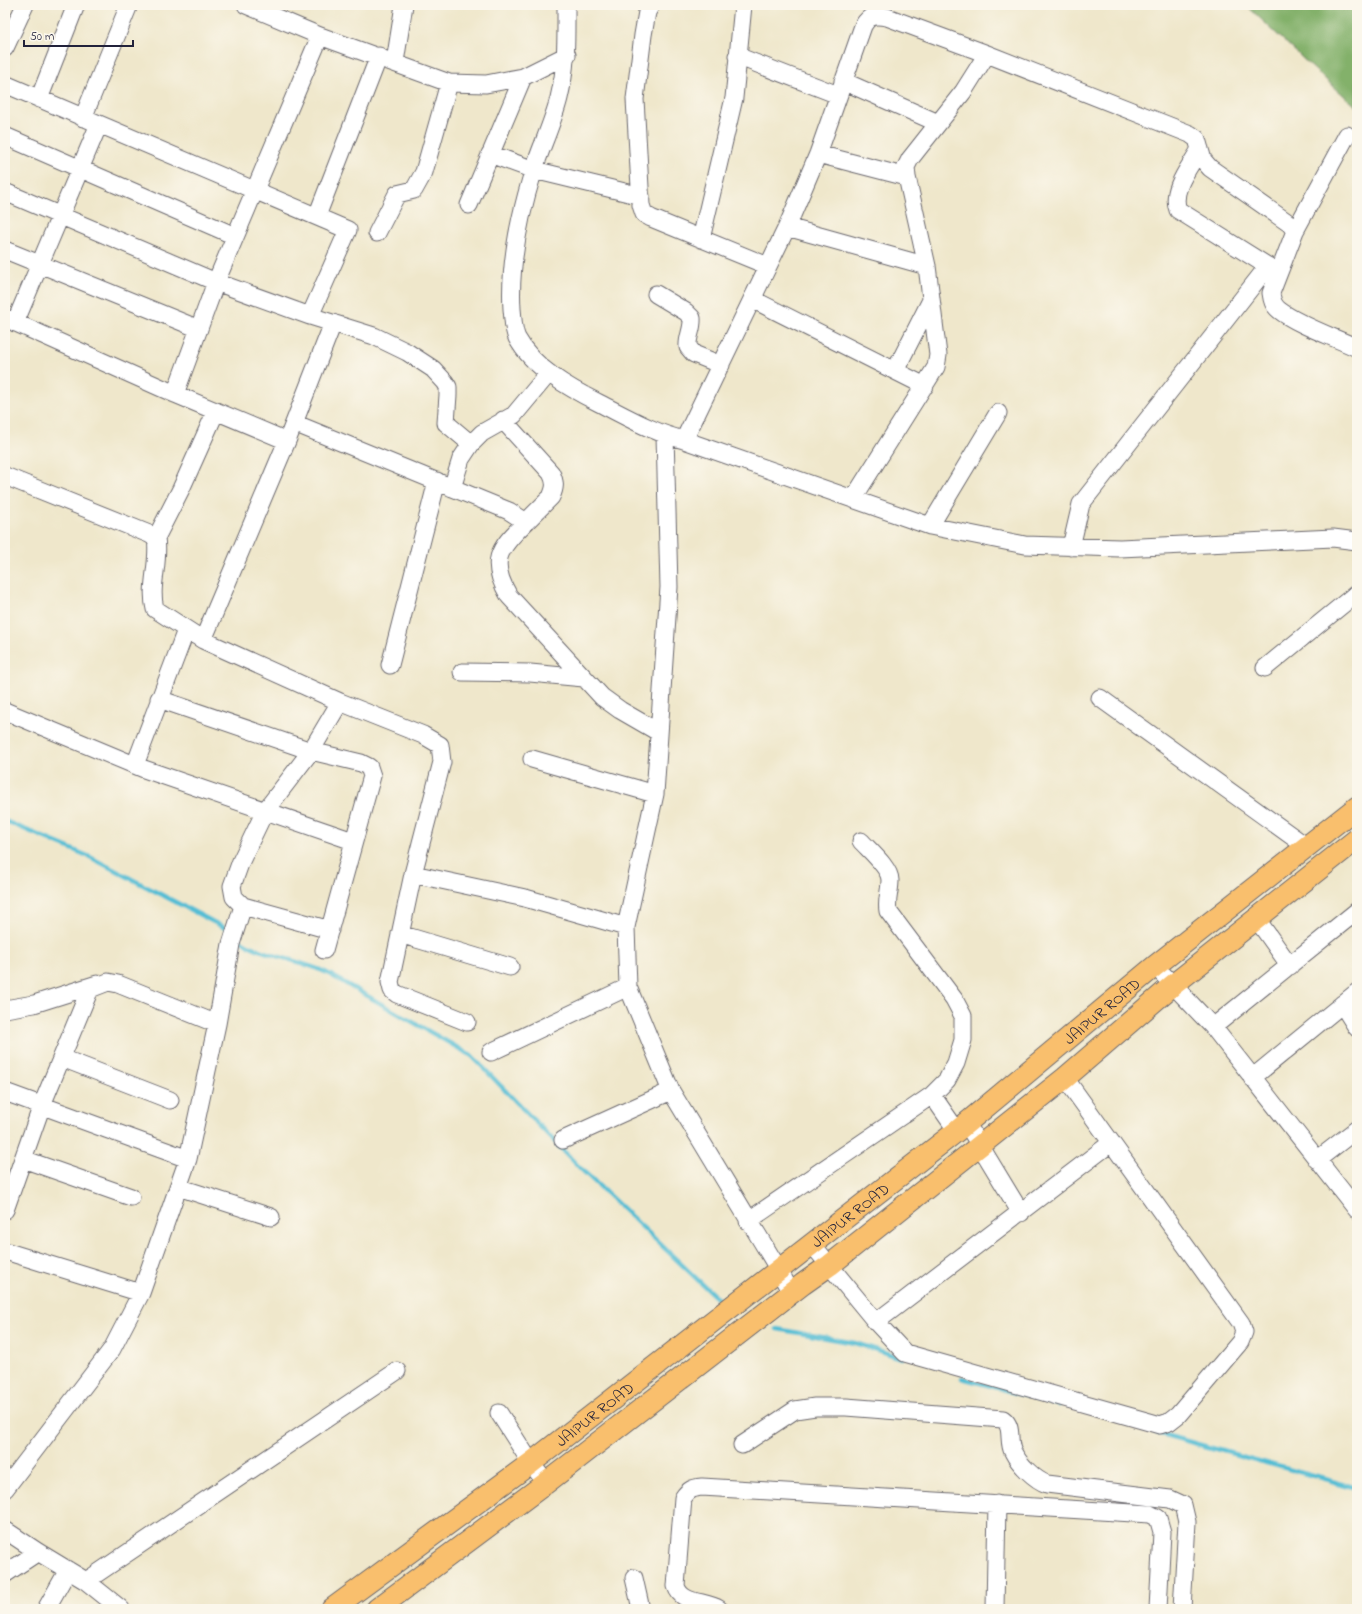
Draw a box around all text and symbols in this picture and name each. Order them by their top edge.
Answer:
scale bar [24,22,133,48]
text: 50 m [30,28,54,46]
street label: JAIPUR ROAD [1059,973,1147,1051]
street label: JAIPUR ROAD [807,1178,895,1254]
street label: JAIPUR ROAD [551,1377,640,1454]

